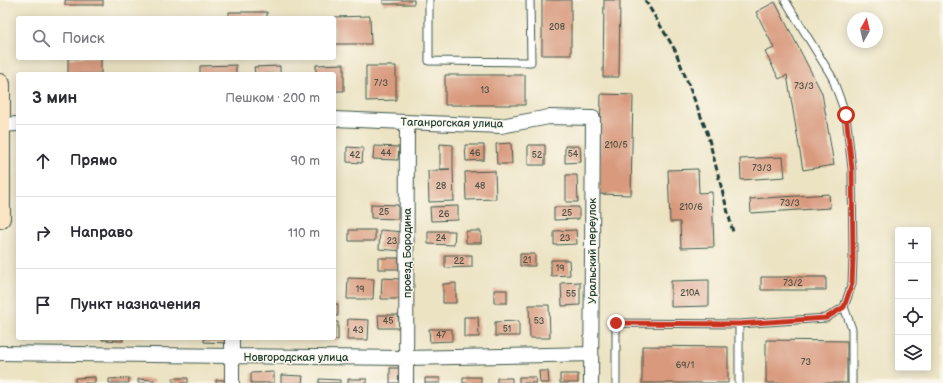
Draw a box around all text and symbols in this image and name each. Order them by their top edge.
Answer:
north arrow [847,12,883,48]
search box [16,16,336,60]
house number: 208 [549,22,565,33]
icon: search [30,27,52,49]
text: Поиск [62,29,105,48]
house number: 7/3 [374,78,388,89]
house number: 73/3 [794,81,814,92]
house number: 13 [480,85,490,96]
text: 3 мин [32,88,77,108]
text: Пешком · 200 m [225,90,320,106]
route start [837,106,855,124]
street label: Таганрогская улица [401,116,504,130]
house number: 210/5 [604,140,628,151]
house number: 44 [381,148,392,159]
house number: 46 [470,148,481,159]
house number: 54 [568,149,579,160]
icon: ahead [32,150,54,172]
house number: 42 [350,150,361,161]
house number: 52 [532,150,543,161]
text: Прямо [70,151,117,170]
text: 90 m [291,153,320,169]
house number: 73/3 [752,163,772,174]
house number: 28 [436,181,446,192]
house number: 48 [475,181,485,192]
street label: Уральский переулок [586,198,599,304]
house number: 73/3 [780,198,800,209]
house number: 210/6 [679,202,703,213]
house number: 25 [379,207,389,218]
street label: проезд Бородина [401,208,414,298]
house number: 25 [562,208,572,219]
house number: 26 [439,209,450,220]
icon: right [32,222,54,244]
text: Направо [70,223,133,242]
text: 110 m [288,225,320,241]
map controls [895,227,931,371]
button: + [895,227,931,263]
house number: 24 [436,233,447,244]
house number: 23 [560,233,571,244]
house number: 23 [387,236,398,247]
house number: 21 [523,255,531,266]
house number: 22 [454,256,465,267]
house number: 19 [556,263,564,274]
button: − [895,263,931,299]
house number: 73/2 [783,278,803,289]
house number: 19 [356,284,364,295]
house number: 210А [680,288,700,299]
house number: 55 [566,289,576,300]
icon: arrive [32,294,54,316]
text: Пункт назначения [70,295,201,314]
button: locate [895,299,931,335]
route end [607,314,625,332]
house number: 45 [383,316,393,327]
house number: 53 [534,316,545,327]
house number: 51 [503,324,511,335]
house number: 43 [352,325,364,336]
house number: 47 [436,330,447,341]
button: layers [895,335,931,371]
street label: Новгородская улица [244,351,349,364]
house number: 73 [801,357,811,368]
house number: 69/1 [676,360,694,371]

